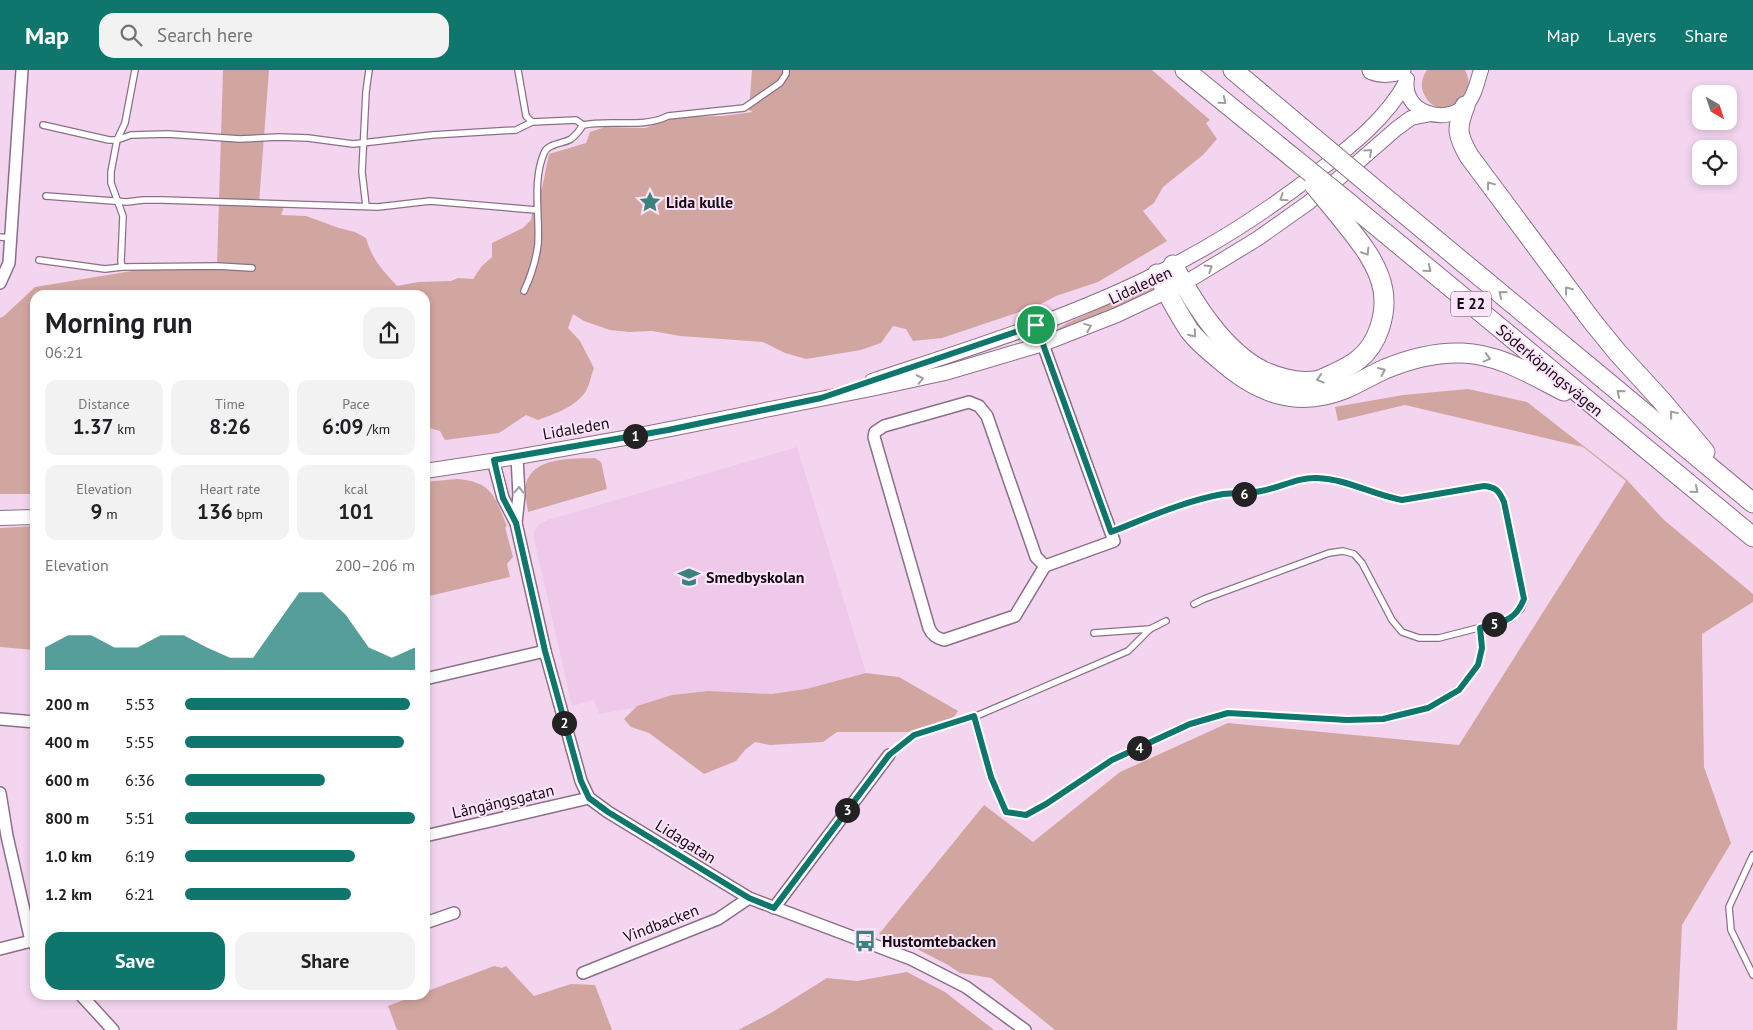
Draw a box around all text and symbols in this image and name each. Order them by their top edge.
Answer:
search box [99,13,449,58]
text: Map [25,20,69,51]
icon: search [117,21,145,49]
text: Search here [157,23,253,47]
text: Map [1547,24,1579,47]
text: Layers [1607,24,1656,47]
text: Share [1684,24,1728,47]
north arrow [1692,85,1738,130]
map controls [1692,85,1737,185]
one-way arrow [1217,96,1226,104]
button: locate [1692,140,1737,185]
one-way arrow [1364,149,1373,158]
one-way arrow [1487,181,1496,191]
place icon: Lida kulle [637,189,663,215]
one-way arrow [1279,191,1288,201]
place label: Lida kulle [666,192,733,212]
one-way arrow [1359,246,1369,255]
street label: Lidaleden [1105,262,1175,308]
one-way arrow [1422,263,1431,272]
one-way arrow [1204,264,1213,274]
one-way arrow [1565,286,1574,296]
road number: E 22 [1451,292,1491,316]
one-way arrow [1499,292,1508,300]
text: Morning run [45,304,193,341]
pin [1015,304,1057,346]
button: share [363,307,415,359]
icon: arrive [1022,311,1050,339]
street label: Söderköpingsvägen [1492,319,1608,421]
one-way arrow [1084,322,1092,332]
one-way arrow [1188,328,1196,337]
text: 06:21 [45,342,83,362]
one-way arrow [1483,352,1491,362]
one-way arrow [1377,366,1386,377]
one-way arrow [1316,373,1325,383]
one-way arrow [916,374,925,384]
one-way arrow [1617,390,1626,398]
text: Distance [78,395,130,413]
text: Time [215,395,245,413]
text: Pace [342,395,370,413]
one-way arrow [1670,410,1679,419]
street label: Lidaleden [541,412,611,444]
text: 1.37 [73,413,114,440]
text: 8:26 [209,413,251,440]
text: 6:09 [322,413,363,440]
text: km [114,420,135,438]
text: /km [363,420,390,438]
pin: 1 [622,424,648,448]
text: 1 [632,427,639,445]
text: Elevation [76,480,132,498]
text: Heart rate [200,480,260,498]
text: kcal [344,480,368,498]
pin: 6 [1232,482,1256,506]
one-way arrow [1689,484,1698,492]
text: 6 [1241,485,1248,503]
one-way arrow [513,486,524,494]
text: 9 [90,498,102,525]
text: 136 [197,498,233,525]
text: 101 [338,498,374,525]
text: m [102,505,118,523]
text: bpm [233,505,263,523]
text: Elevation [45,555,109,575]
text: 200–206 m [335,555,415,575]
school or university icon: Smedbyskolan [676,564,702,590]
place label: Smedbyskolan [706,567,805,587]
pin: 5 [1482,612,1506,636]
text: 5 [1491,615,1498,633]
text: 200 m [45,694,89,714]
text: 5:53 [125,694,155,714]
pin: 2 [552,710,576,736]
text: 2 [561,714,568,732]
text: 400 m [45,732,89,752]
text: 5:55 [125,732,155,752]
pin: 4 [1126,736,1152,760]
text: 4 [1136,739,1143,757]
text: 600 m [45,770,89,790]
text: 6:36 [125,770,155,790]
street label: Långängsgatan [450,780,556,822]
pin: 3 [834,798,860,822]
text: 3 [844,801,851,819]
text: 800 m [45,808,89,828]
text: 5:51 [125,808,155,828]
street label: Lidagatan [652,815,720,867]
text: 1.0 km [45,846,92,866]
text: 6:19 [125,846,155,866]
text: 1.2 km [45,884,92,904]
text: 6:21 [125,884,155,904]
street label: Vindbacken [620,900,701,947]
bus stop icon: Hustomtebacken [852,928,878,954]
place label: Hustomtebacken [882,931,996,951]
button: Save [45,932,225,990]
button: Share [235,932,415,990]

